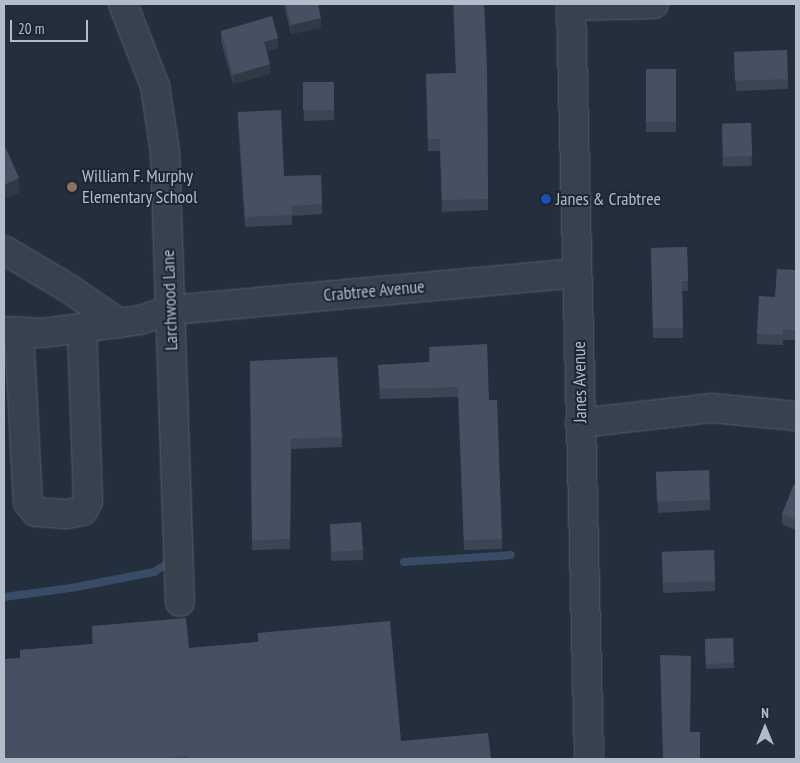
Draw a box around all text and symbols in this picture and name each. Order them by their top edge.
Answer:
scale bar [12,10,90,42]
text: 20 m [18,19,44,38]
place label: William F. Murphy Elementary School [82,166,198,208]
marker: William F. Murphy Elementary School [66,181,78,193]
place label: Janes & Crabtree [556,188,661,210]
marker: Janes & Crabtree [540,193,552,205]
street label: Larchwood Lane [157,249,183,351]
street label: Crabtree Avenue [322,276,426,306]
street label: Janes Avenue [568,341,592,423]
north arrow [740,703,790,753]
text: N [761,704,769,722]

